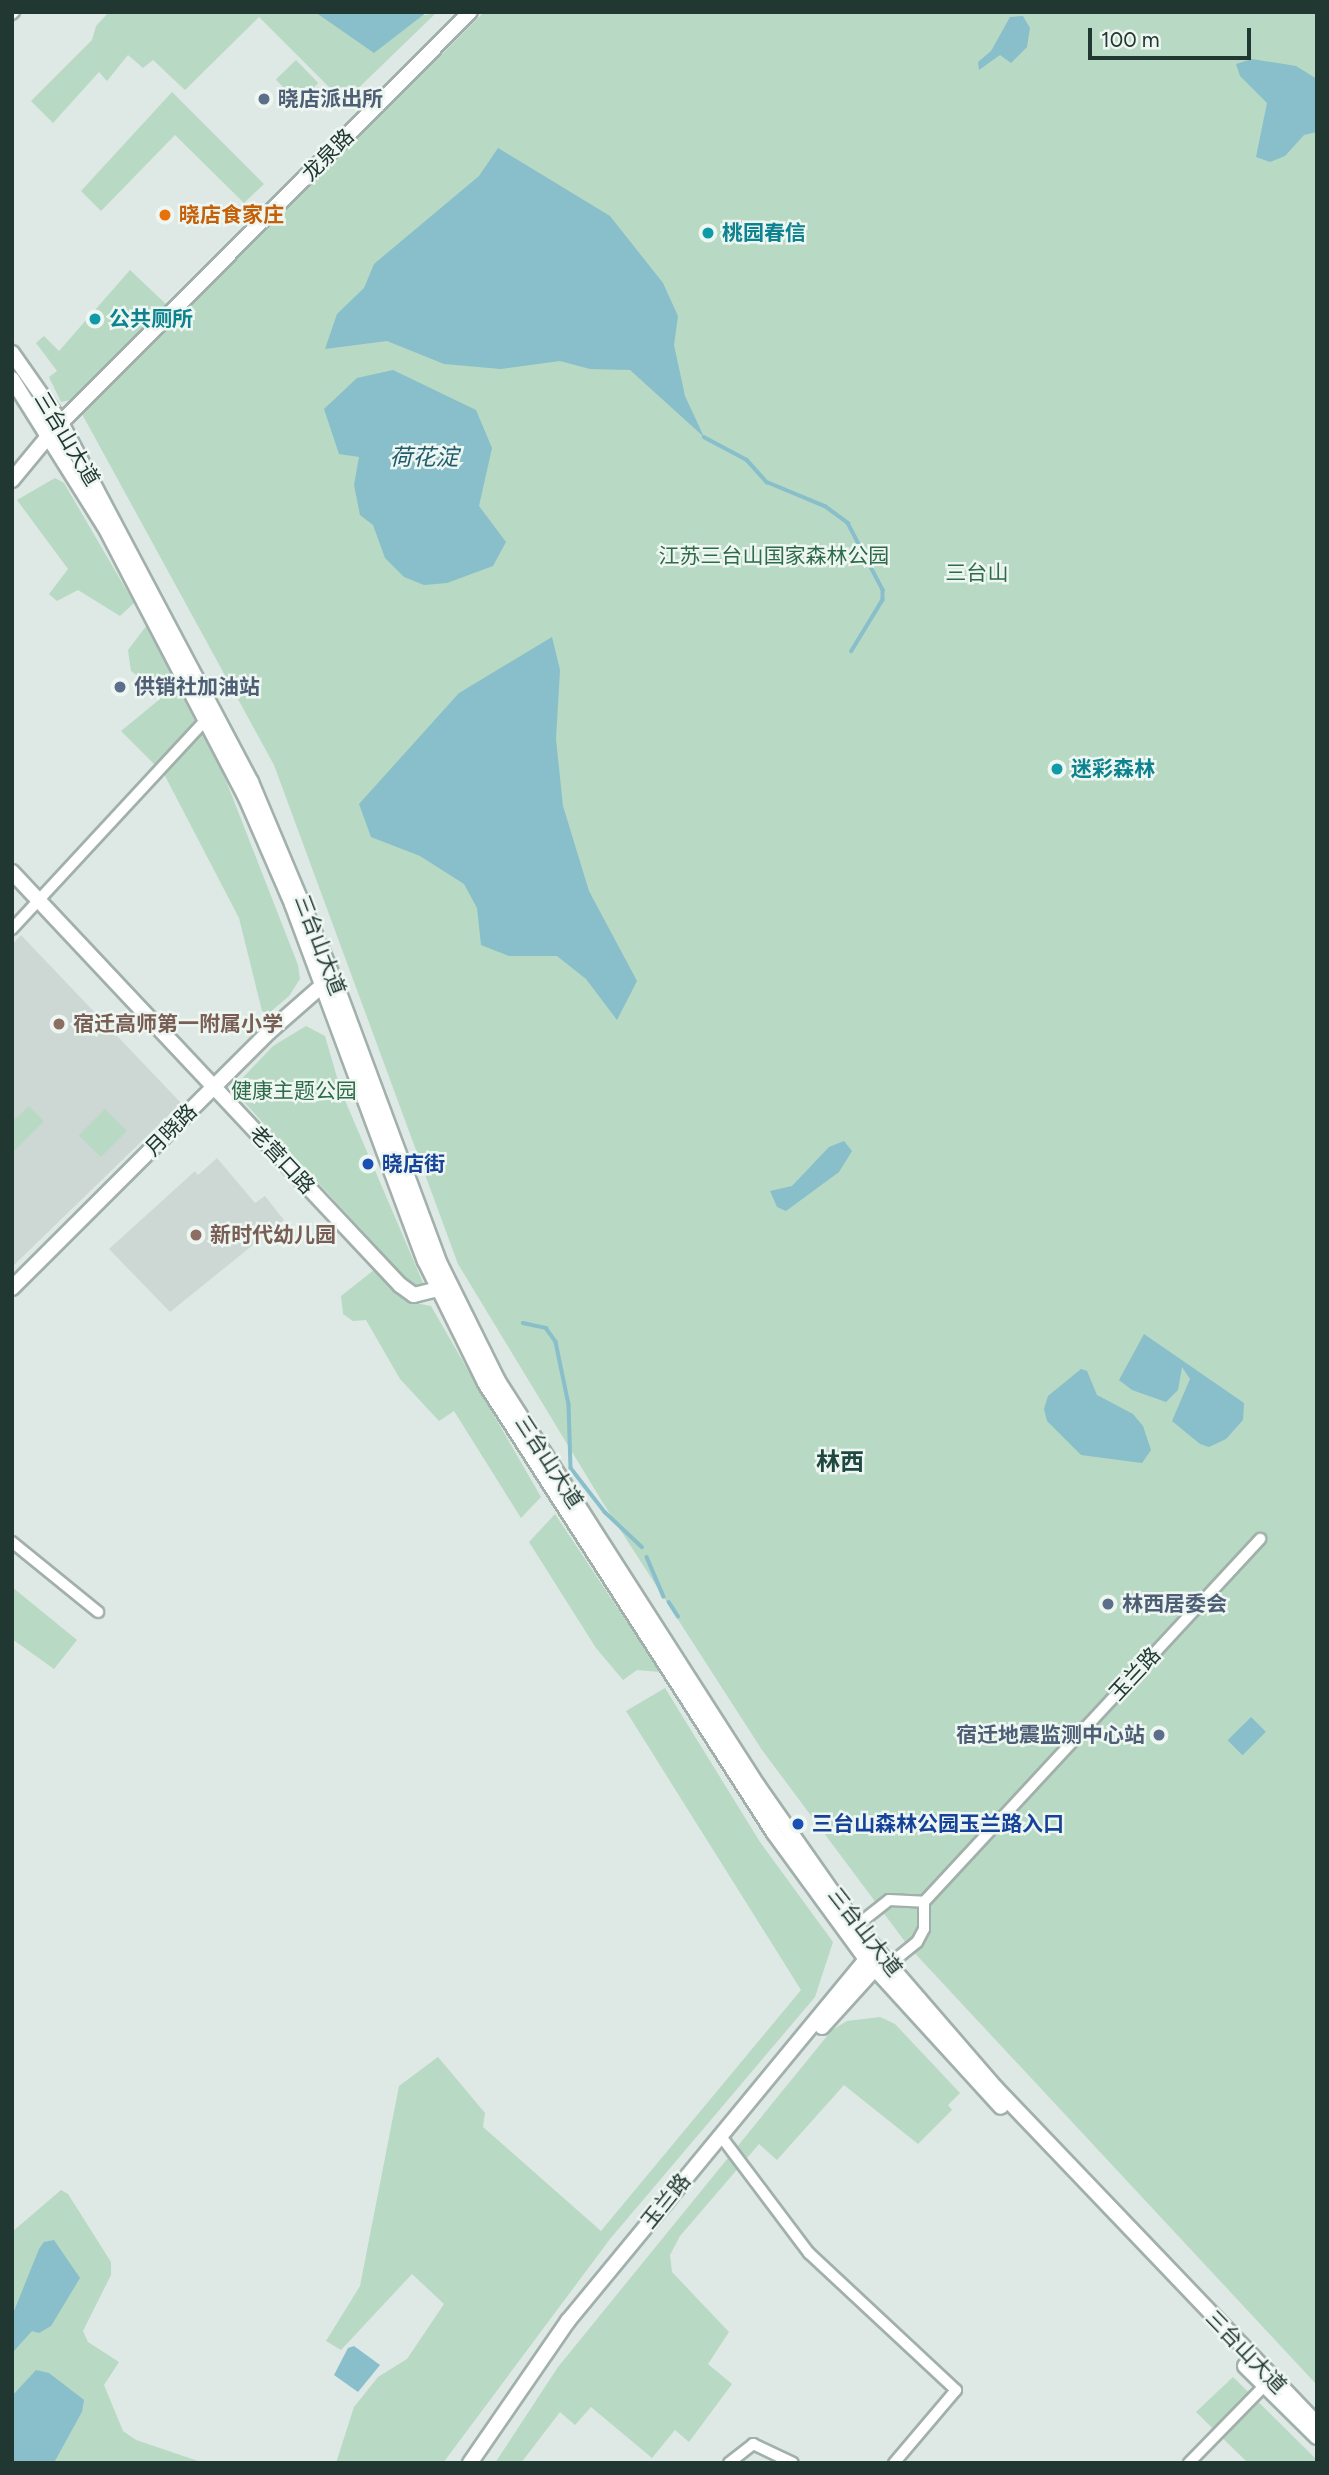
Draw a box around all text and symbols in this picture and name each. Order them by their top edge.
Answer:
scale bar [1091,14,1254,58]
text: 100 m [1101,27,1160,52]
place label: 晓店派出所 [278,86,383,112]
marker: 晓店派出所 [256,91,272,107]
street label: 龙泉路 [297,124,359,186]
place label: 晓店食家庄 [179,202,284,228]
marker: 晓店食家庄 [157,207,173,223]
place label: 桃园春信 [722,220,806,246]
marker: 桃园春信 [700,225,716,241]
place label: 公共厕所 [109,306,193,332]
marker: 公共厕所 [87,311,103,327]
street label: 三台山大道 [29,388,105,490]
water label: 荷花淀 [390,443,458,471]
park label: 江苏三台山国家森林公园 [659,543,889,569]
park label: 三台山 [946,560,1008,586]
place label: 供销社加油站 [134,674,260,700]
marker: 供销社加油站 [112,679,128,695]
place label: 迷彩森林 [1071,756,1155,782]
marker: 迷彩森林 [1049,761,1065,777]
street label: 三台山大道 [289,891,351,999]
place label: 宿迁高师第一附属小学 [73,1011,283,1037]
marker: 宿迁高师第一附属小学 [51,1016,67,1032]
park label: 健康主题公园 [231,1078,357,1104]
street label: 月晓路 [140,1099,202,1161]
street label: 老营口路 [244,1121,320,1199]
place label: 晓店街 [382,1151,445,1177]
marker: 晓店街 [360,1156,376,1172]
place label: 新时代幼儿园 [210,1222,336,1248]
marker: 新时代幼儿园 [188,1227,204,1243]
street label: 三台山大道 [510,1411,588,1513]
district label: 林西 [816,1448,864,1476]
place label: 林西居委会 [1122,1591,1227,1617]
marker: 林西居委会 [1100,1596,1116,1612]
street label: 玉兰路 [1104,1642,1166,1706]
place label: 宿迁地震监测中心站 [956,1722,1145,1748]
marker: 宿迁地震监测中心站 [1151,1727,1167,1743]
place label: 三台山森林公园玉兰路入口 [812,1811,1064,1837]
marker: 三台山森林公园玉兰路入口 [790,1816,806,1832]
street label: 三台山大道 [823,1883,907,1981]
street label: 玉兰路 [636,2169,696,2233]
street label: 三台山大道 [1200,2305,1292,2399]

